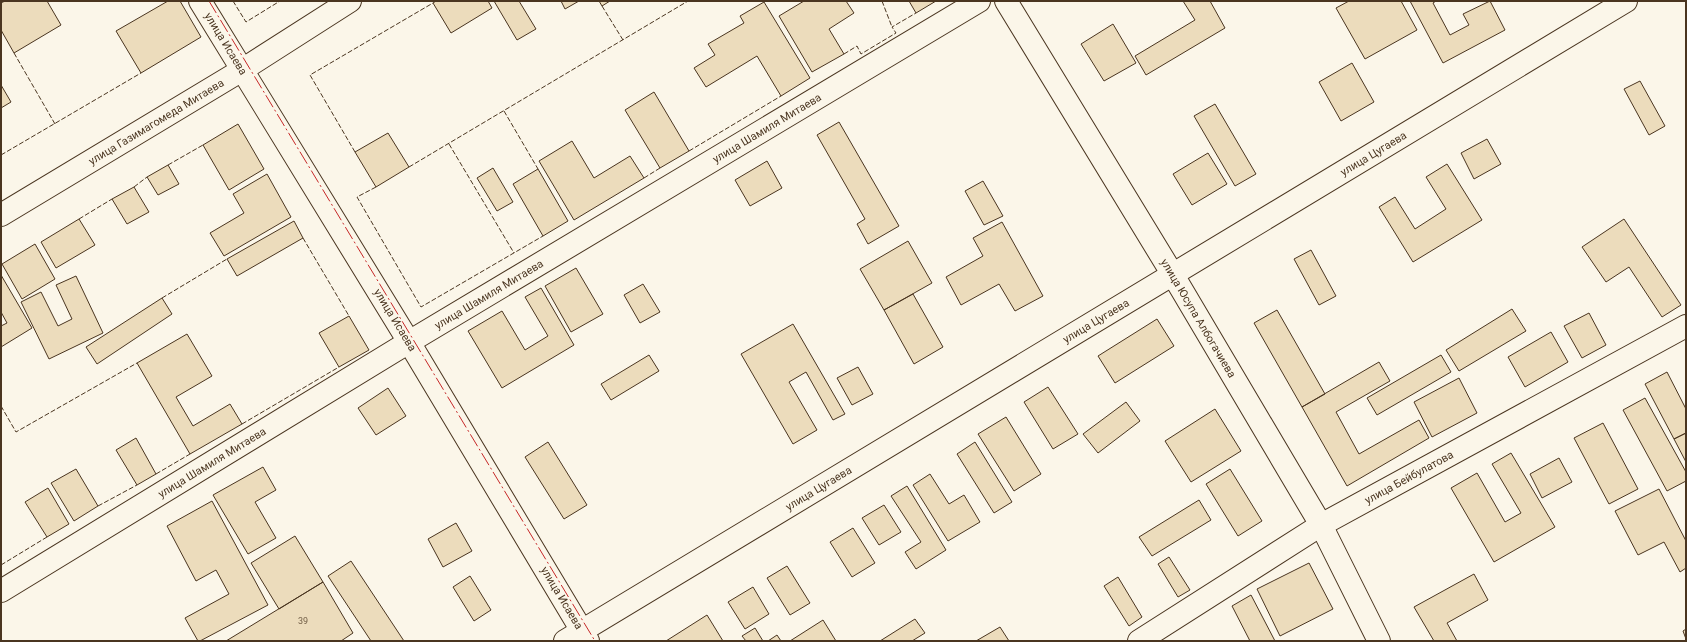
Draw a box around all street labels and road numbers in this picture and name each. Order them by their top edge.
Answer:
street label: улица Исаева [202,10,250,77]
street label: улица Газимагомеда Митаева [86,76,226,167]
street label: улица Шамиля Митаева [710,90,824,165]
street label: улица Цугаева [1338,128,1409,178]
street label: улица Юсупа Албогачиева [1158,256,1239,380]
street label: улица Шамиля Митаева [432,257,545,332]
street label: улица Исаева [371,286,419,353]
street label: улица Цугаева [1060,296,1131,346]
street label: улица Шамиля Митаева [155,424,268,500]
street label: улица Бейбулатова [1362,448,1456,506]
street label: улица Цугаева [783,463,854,513]
street label: улица Исаева [538,564,586,631]

